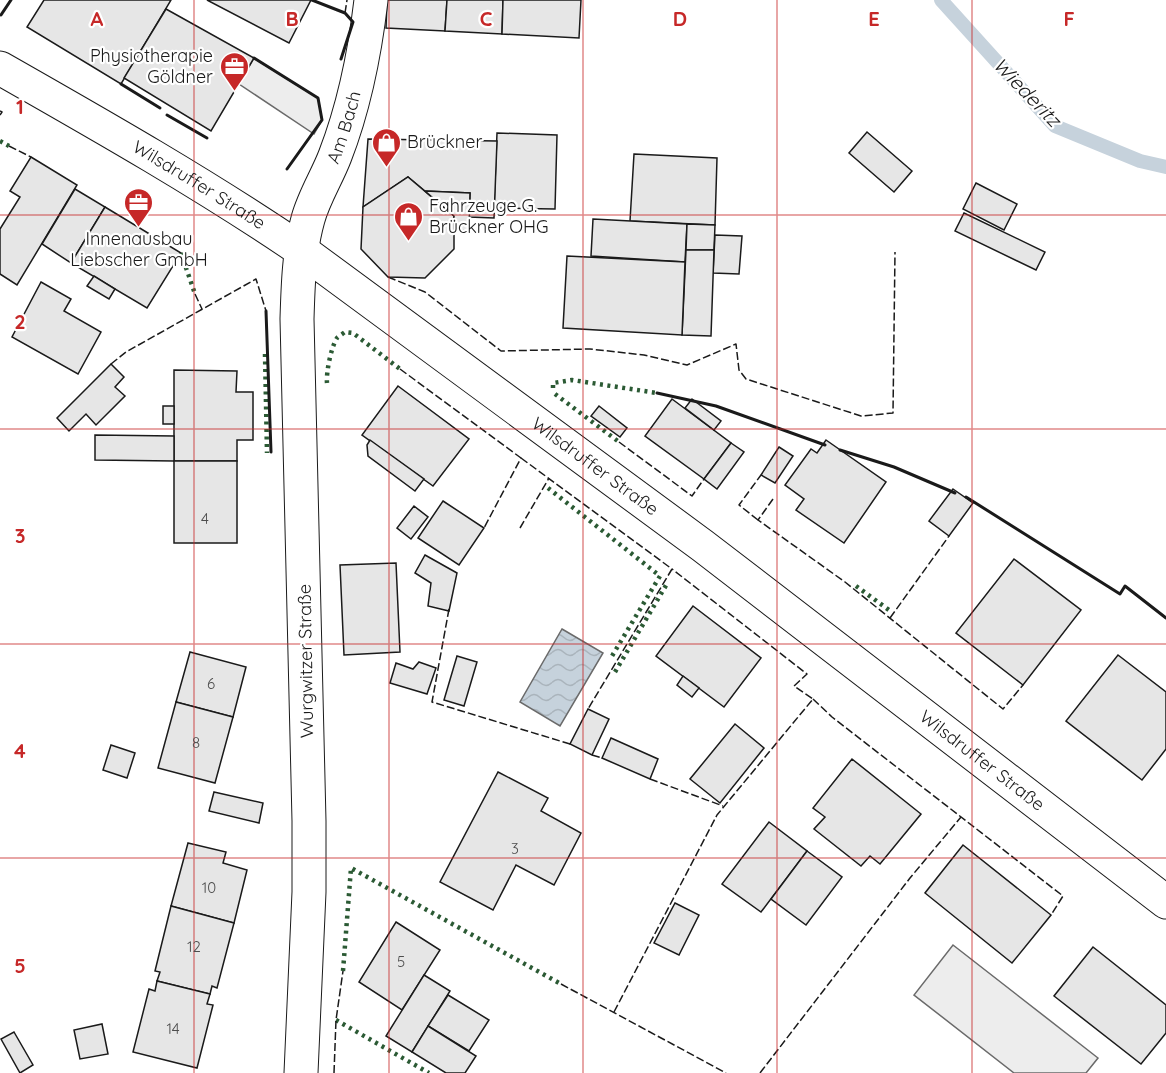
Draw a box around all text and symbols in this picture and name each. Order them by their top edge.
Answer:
text: A [91,6,104,31]
text: B [285,6,299,31]
text: C [480,6,493,31]
text: D [673,6,687,31]
text: E [868,6,880,31]
text: F [1063,6,1075,31]
place label: Physiotherapie Göldner [90,44,213,88]
office icon: Physiotherapie Göldner [218,50,250,92]
water label: Wiederitz [988,52,1068,133]
street label: Am Bach [321,88,366,167]
text: 1 [16,94,24,119]
shop icon: Brückner [370,126,402,168]
place label: Brückner [407,130,482,153]
street label: Wilsdruffer Straße [129,135,270,234]
office icon: Innenausbau Liebscher GmbH [123,186,155,228]
place label: Fahrzeuge G. Brückner OHG [429,194,549,238]
shop icon: Fahrzeuge G. Brückner OHG [392,200,424,242]
place label: Innenausbau Liebscher GmbH [70,227,208,271]
text: 2 [14,309,26,334]
street label: Wilsdruffer Straße [527,412,663,520]
house number: 4 [201,509,209,528]
text: 3 [15,523,25,548]
street label: Wurgwitzer Straße [293,584,318,738]
house number: 6 [207,674,215,693]
street label: Wilsdruffer Straße [915,705,1050,816]
house number: 8 [192,733,200,752]
text: 4 [14,738,26,763]
house number: 3 [511,839,519,858]
house number: 10 [202,878,216,897]
house number: 12 [187,937,201,956]
house number: 5 [397,952,405,971]
text: 5 [14,953,26,978]
house number: 14 [166,1019,180,1038]

